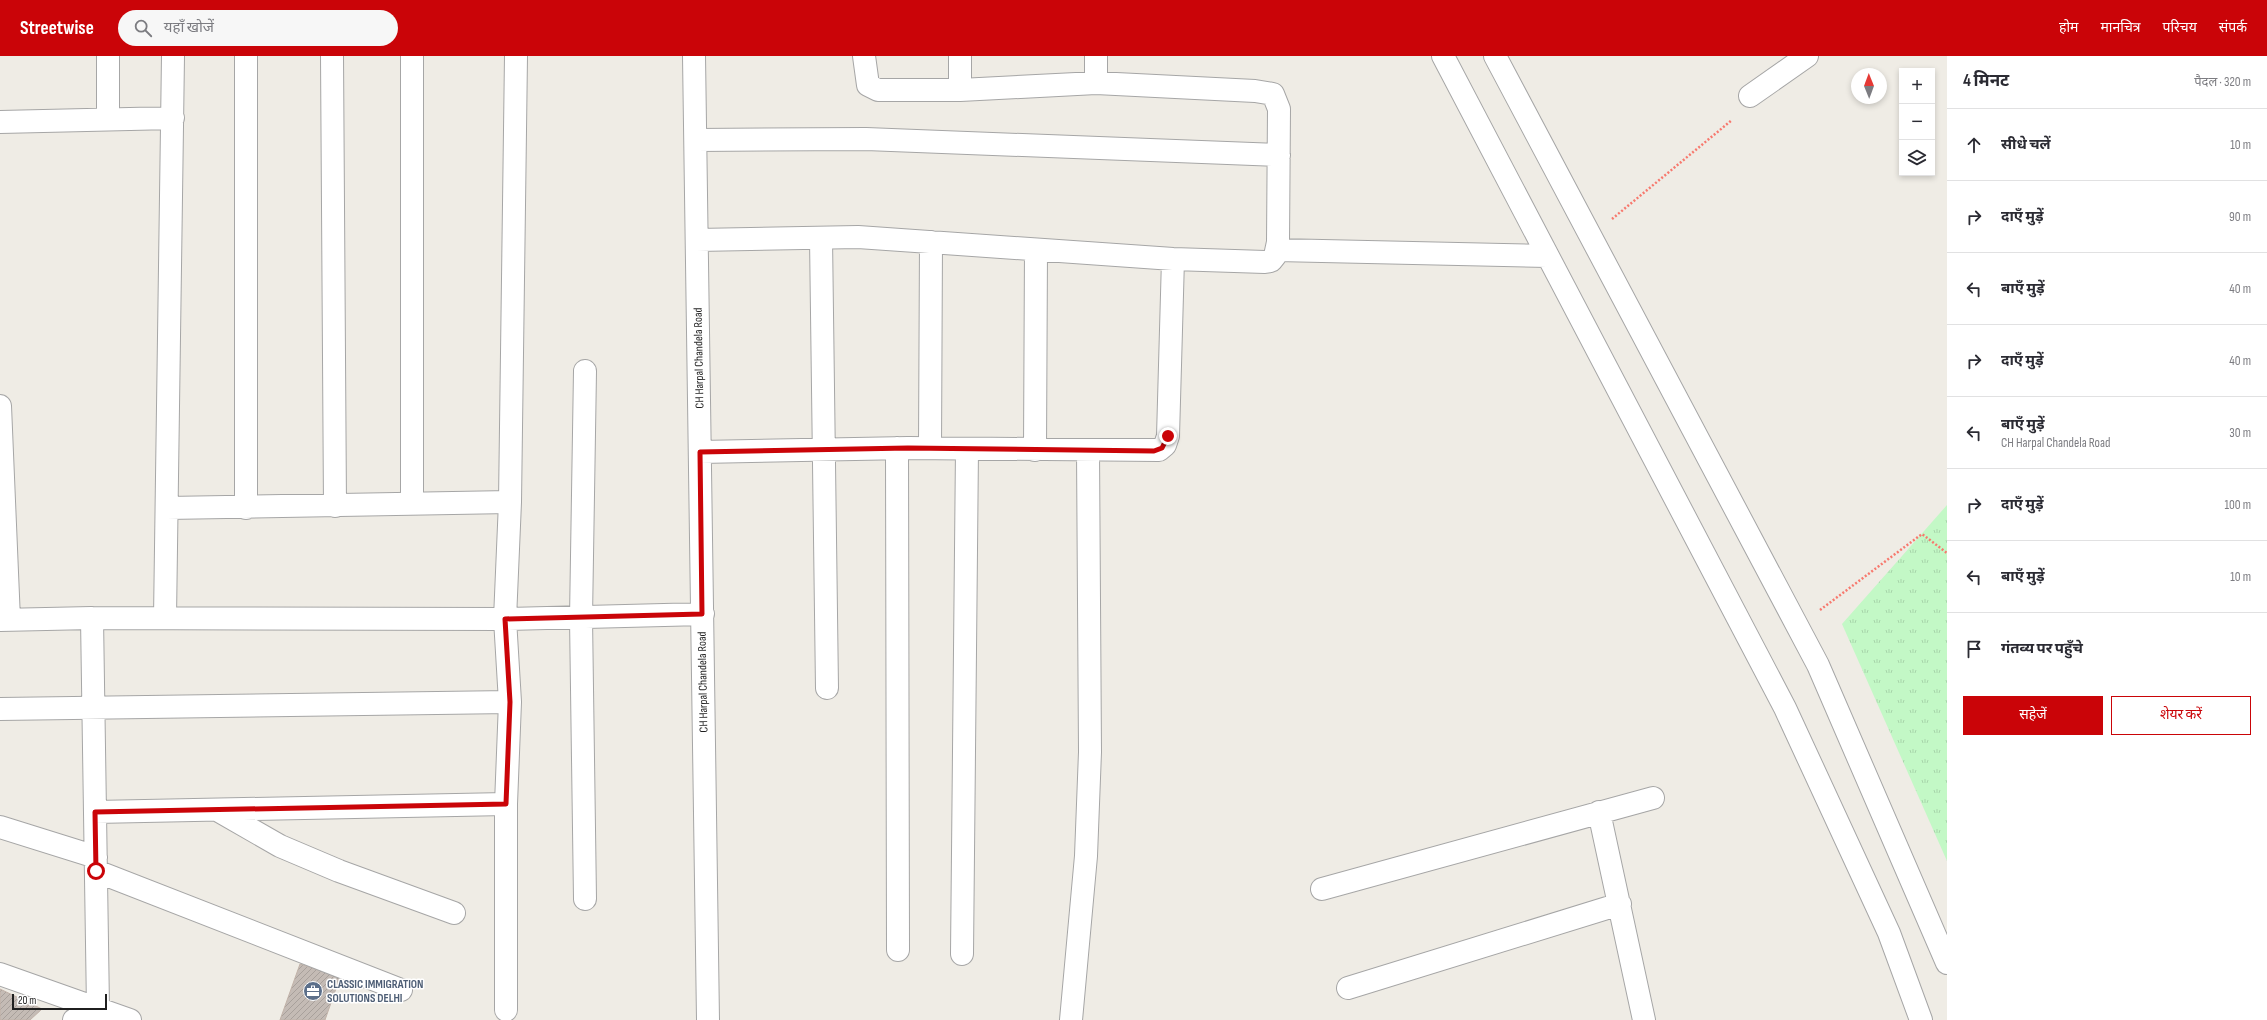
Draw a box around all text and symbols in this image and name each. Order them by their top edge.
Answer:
search box [118,10,398,46]
text: Streetwise [20,17,94,40]
icon: search [132,17,154,39]
text: यहाँ खोजें [164,18,214,37]
text: होम [2059,19,2078,36]
text: मानचित्र [2100,19,2141,36]
text: परिचय [2163,19,2197,36]
text: संपर्क [2219,19,2247,36]
north arrow [1851,68,1887,104]
map controls [1899,68,1935,176]
button: + [1899,68,1935,104]
text: 4 मिनट [1963,71,2009,91]
text: पैदल · 320 m [2194,74,2251,90]
button: − [1899,104,1935,140]
icon: ahead [1963,134,1985,156]
text: सीधे चलें [2001,135,2051,154]
text: 10 m [2230,137,2251,153]
button: layers [1899,140,1935,176]
icon: right [1963,206,1985,228]
text: दाएँ मुड़ें [2001,207,2044,226]
text: 90 m [2229,209,2251,225]
icon: left [1963,278,1985,300]
text: बाएँ मुड़ें [2001,279,2044,298]
text: 40 m [2229,281,2251,297]
street label: CH Harpal Chandela Road [691,307,707,409]
icon: right [1963,350,1985,372]
text: दाएँ मुड़ें [2001,351,2044,370]
text: 40 m [2229,353,2251,369]
text: बाएँ मुड़ें [2001,415,2044,434]
icon: left [1963,422,1985,444]
text: 30 m [2229,425,2251,441]
route end [1159,427,1177,445]
text: CH Harpal Chandela Road [2001,435,2110,451]
icon: right [1963,494,1985,516]
text: दाएँ मुड़ें [2001,495,2044,514]
text: 100 m [2224,497,2251,513]
icon: left [1963,566,1985,588]
text: बाएँ मुड़ें [2001,567,2044,586]
text: 10 m [2230,569,2251,585]
street label: CH Harpal Chandela Road [695,631,711,733]
icon: arrive [1963,638,1985,660]
text: गंतव्य पर पहुँचे [2001,639,2083,658]
button: सहेजें [1963,696,2103,735]
button: शेयर करें [2111,696,2251,735]
route start [87,862,105,880]
place label: CLASSIC IMMIGRATION SOLUTIONS DELHI [327,977,424,1006]
office icon: CLASSIC IMMIGRATION SOLUTIONS DELHI [302,980,324,1002]
scale bar [12,992,107,1011]
text: 20 m [18,994,36,1007]

